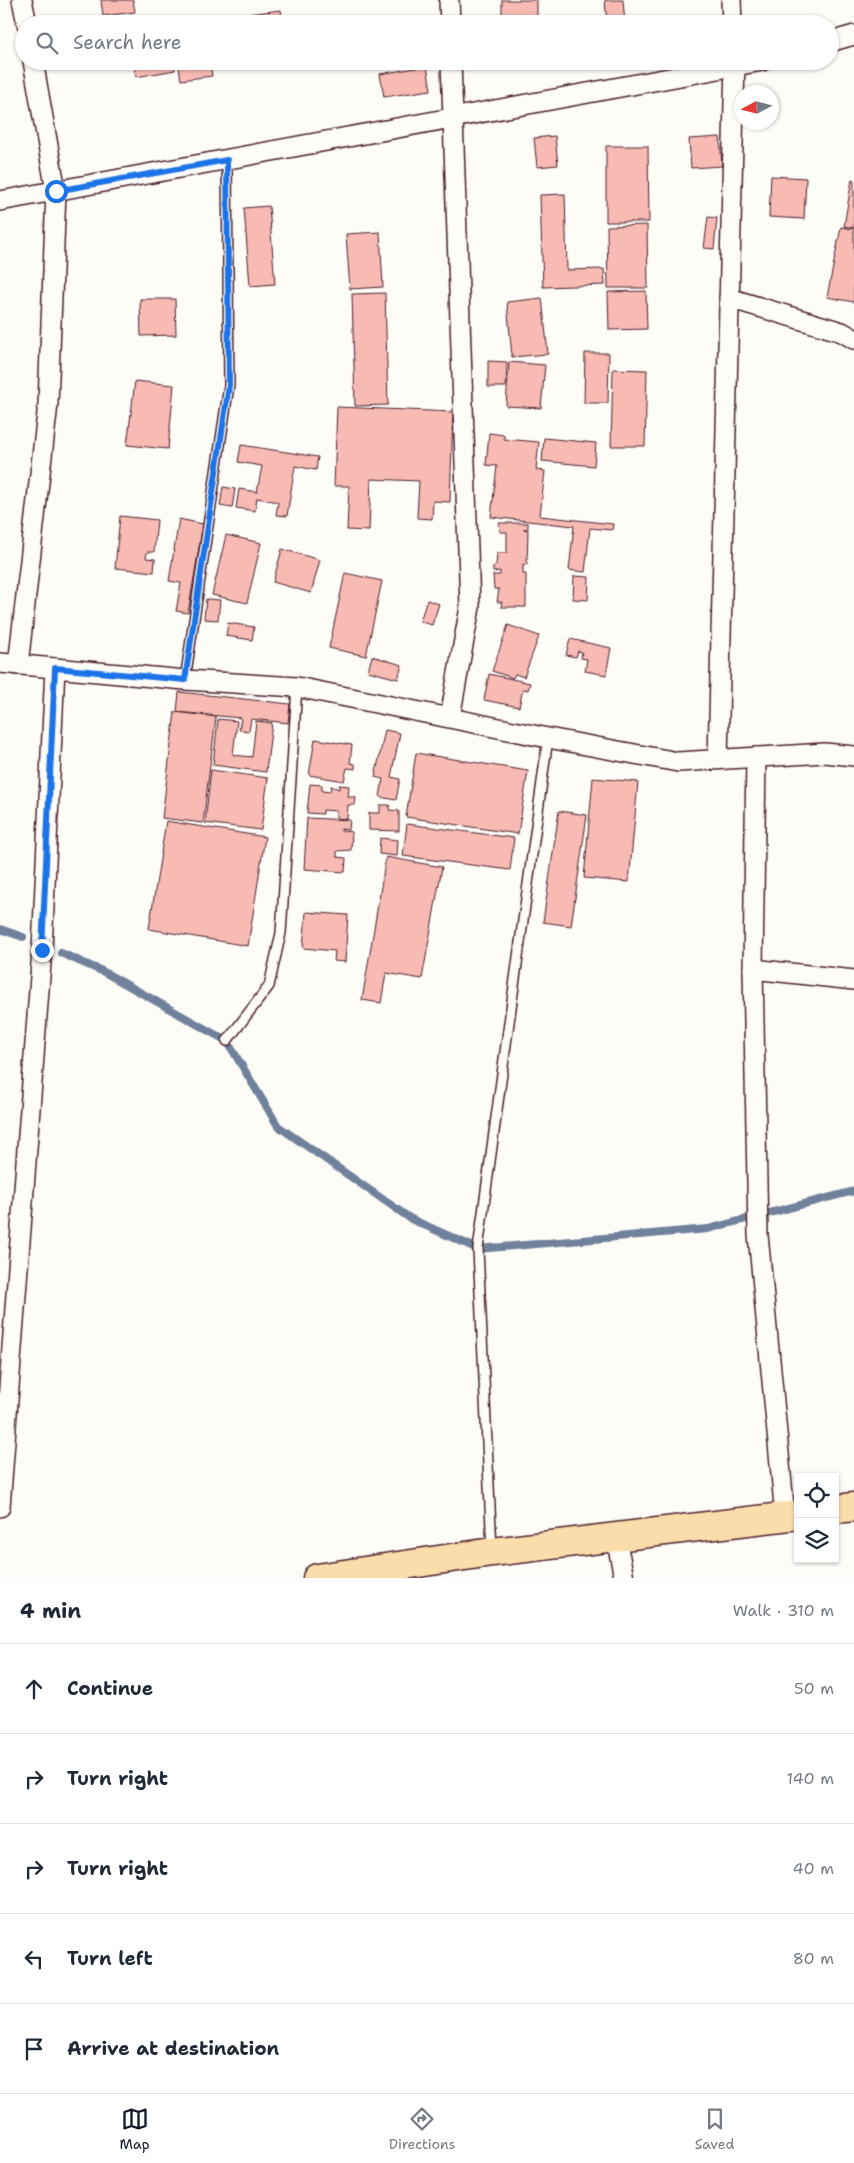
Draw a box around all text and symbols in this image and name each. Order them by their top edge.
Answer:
search box [15,15,839,70]
icon: search [33,29,61,57]
text: Search here [73,30,182,55]
north arrow [734,85,779,130]
route start [45,180,68,203]
route end [31,939,54,962]
map controls [794,1473,839,1563]
button: locate [794,1473,839,1518]
button: layers [794,1518,839,1563]
text: 4 min [20,1597,81,1625]
text: Walk · 310 m [733,1600,834,1621]
icon: ahead [20,1675,48,1703]
text: Continue [67,1676,153,1701]
text: 50 m [794,1678,834,1699]
icon: right [20,1765,48,1793]
text: Turn right [67,1766,168,1791]
text: 140 m [787,1768,834,1789]
icon: right [20,1855,48,1883]
text: Turn right [67,1856,168,1881]
text: 40 m [792,1858,834,1879]
icon: left [20,1945,48,1973]
text: Turn left [67,1946,153,1971]
text: 80 m [793,1948,834,1969]
icon: arrive [20,2035,48,2063]
text: Arrive at destination [67,2036,279,2061]
tab: Map [120,2105,150,2153]
tab: Directions [389,2105,455,2153]
tab: Saved [695,2105,734,2153]

